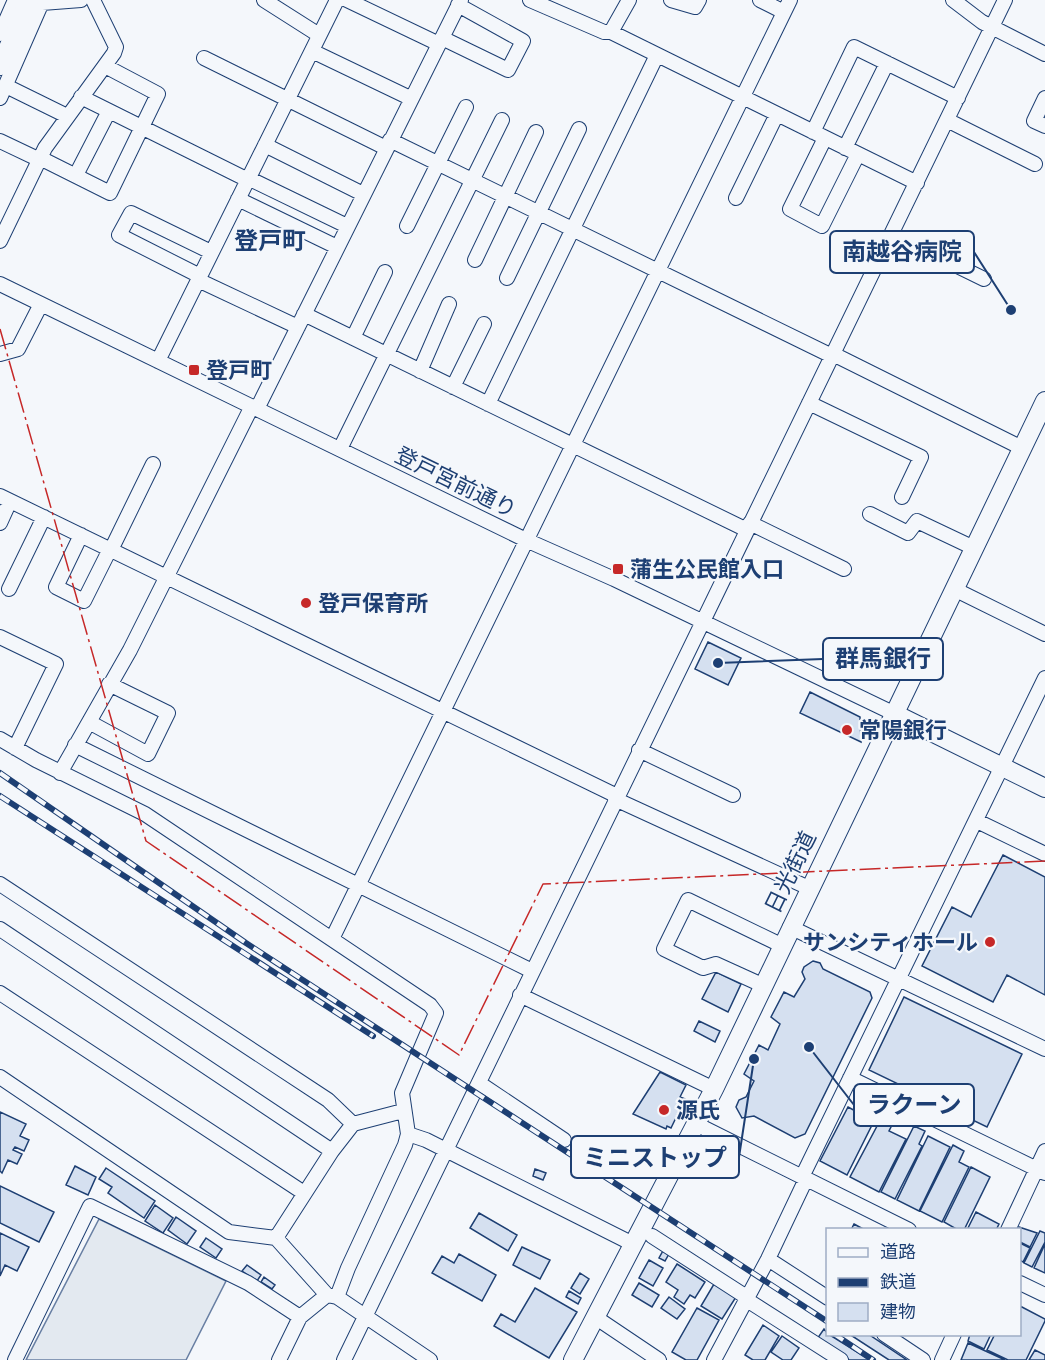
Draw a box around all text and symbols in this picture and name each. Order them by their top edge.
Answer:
district label: 登戸町 [234,222,306,258]
callout: 南越谷病院 [830,231,974,273]
text: 南越谷病院 [842,233,962,269]
place label: 登戸町 [206,353,272,387]
marker: 登戸町 [187,363,201,377]
street label: 登戸宮前通り [389,438,523,526]
place label: 蒲生公民館入口 [630,552,784,586]
marker: 蒲生公民館入口 [611,562,625,576]
place label: 登戸保育所 [318,586,428,620]
marker: 登戸保育所 [299,596,313,610]
callout: 群馬銀行 [823,638,943,680]
text: 群馬銀行 [835,640,931,676]
place label: 常陽銀行 [859,713,947,747]
marker: 常陽銀行 [840,723,854,737]
street label: 日光街道 [755,825,825,919]
place label: サンシティホール [803,925,978,959]
marker: サンシティホール [983,935,997,949]
callout: ラクーン [854,1084,974,1126]
text: ラクーン [867,1086,961,1122]
place label: 源氏 [676,1093,720,1127]
marker: 源氏 [657,1103,671,1117]
callout: ミニストップ [571,1136,739,1178]
text: ミニストップ [583,1139,727,1175]
legend [826,1228,1021,1336]
text: 道路 [880,1238,916,1265]
text: 鉄道 [880,1268,916,1295]
text: 建物 [880,1298,916,1325]

